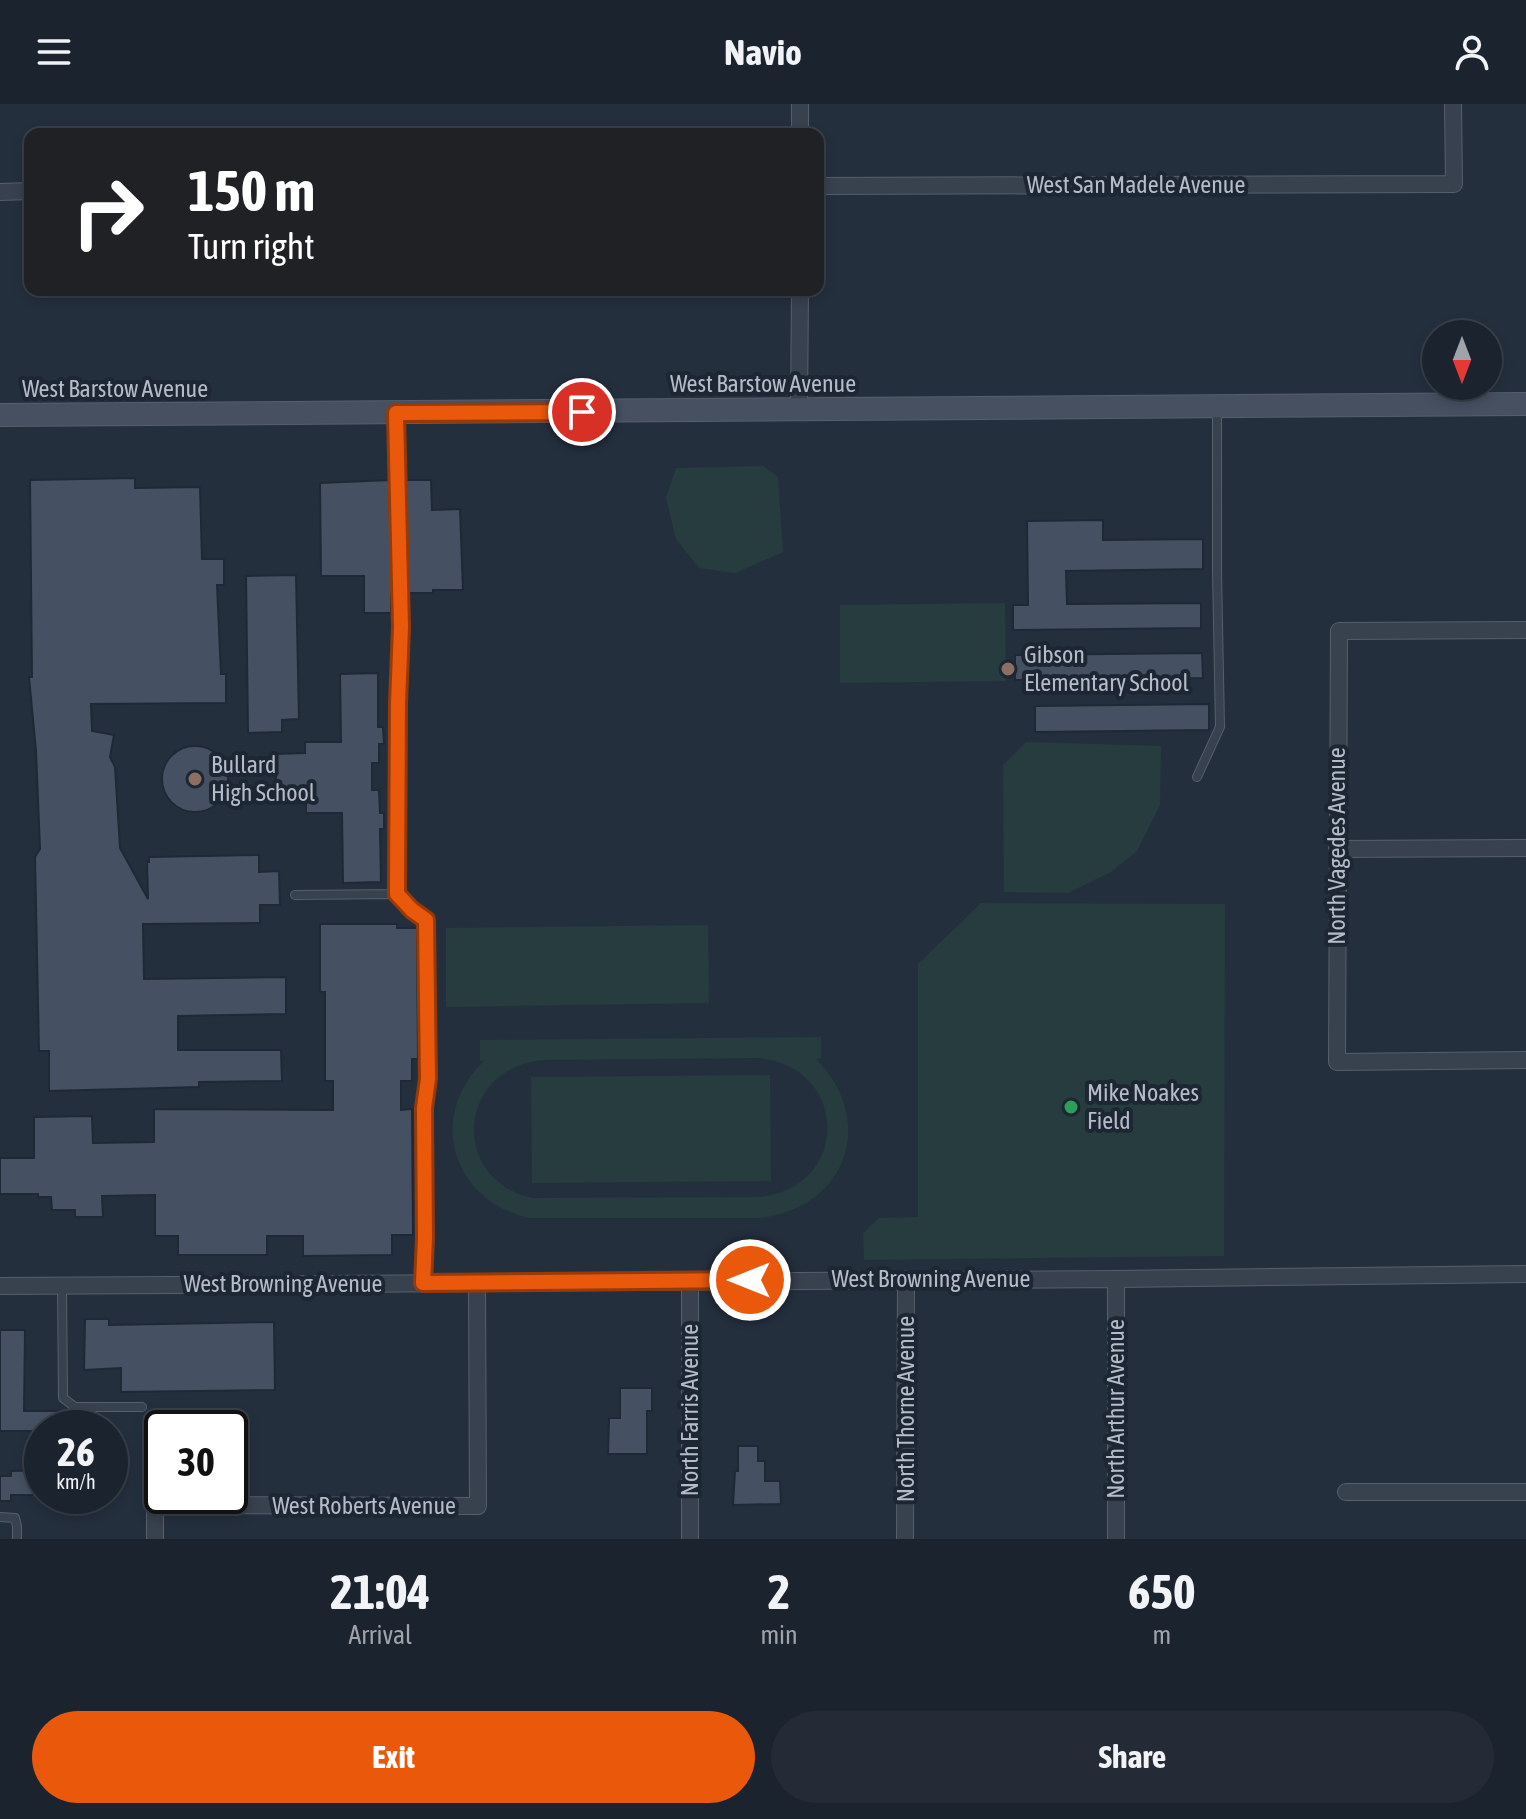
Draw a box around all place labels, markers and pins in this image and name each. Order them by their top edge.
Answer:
pin [548,378,616,446]
place label: Gibson Elementary School [1024,641,1190,696]
marker: Gibson Elementary School [999,660,1017,678]
place label: Bullard High School [211,751,316,806]
marker: Bullard High School [186,770,204,788]
place label: Mike Noakes Field [1087,1079,1199,1134]
marker: Mike Noakes Field [1062,1098,1080,1116]

